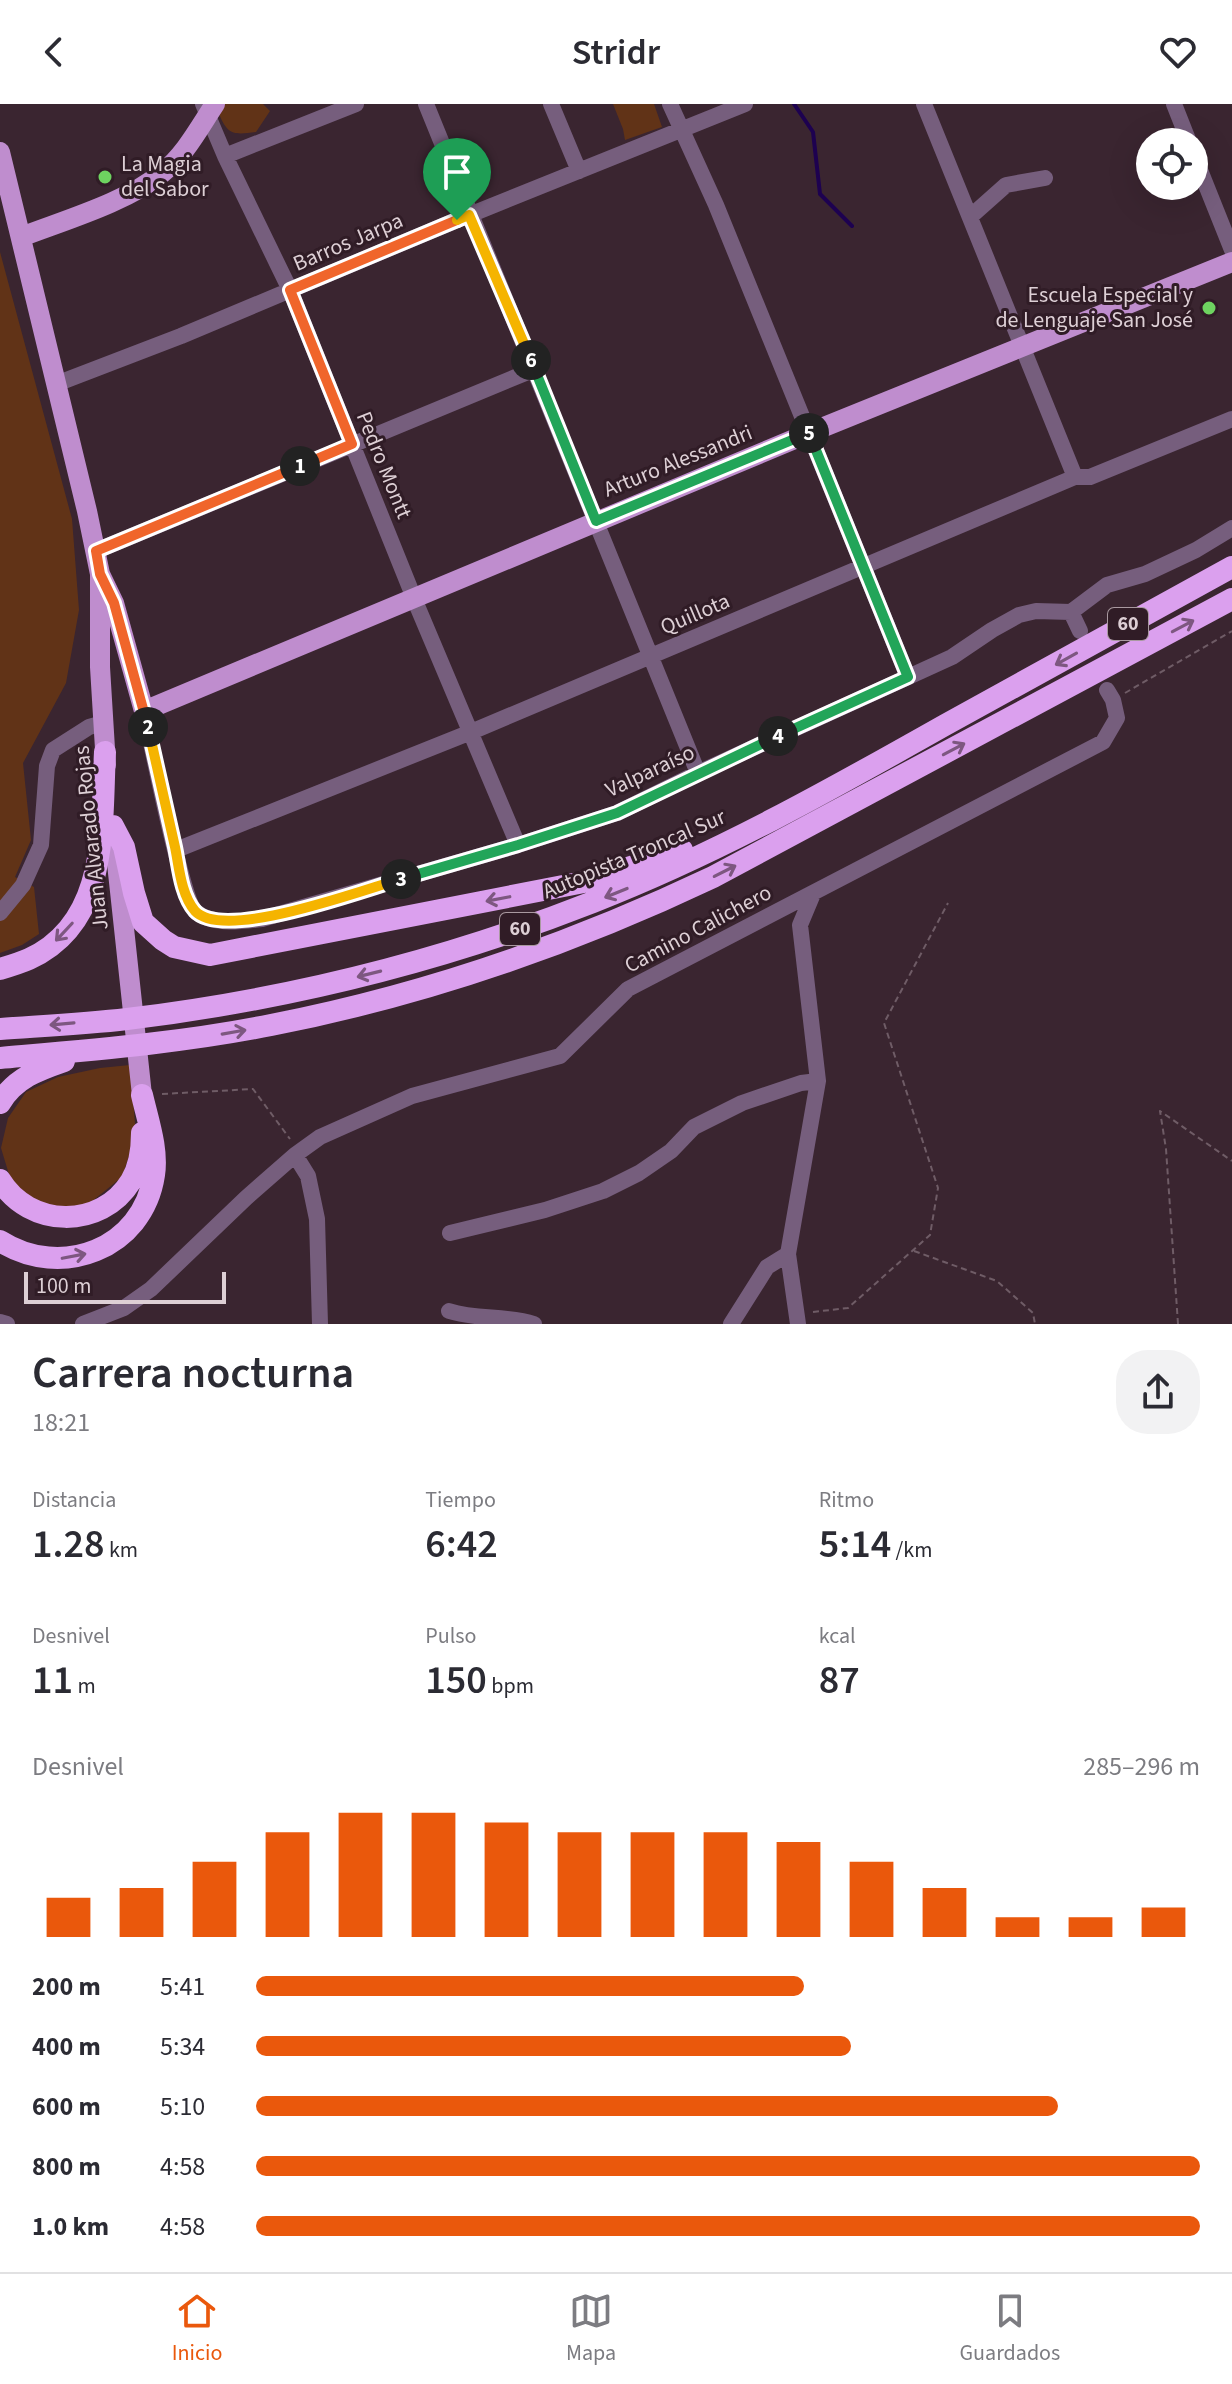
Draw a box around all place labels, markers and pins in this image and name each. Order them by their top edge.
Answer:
pin [423,138,491,220]
place label: La Magia del Sabor [121,148,209,205]
marker: La Magia del Sabor [96,168,114,186]
place label: Escuela Especial y de Lenguaje San José [995,279,1194,336]
marker: Escuela Especial y de Lenguaje San José [1200,299,1218,317]
pin: 6 [511,340,551,380]
pin: 5 [789,413,829,453]
pin: 1 [280,446,320,486]
pin: 2 [128,707,168,747]
pin: 4 [758,716,798,756]
pin: 3 [381,859,421,899]

